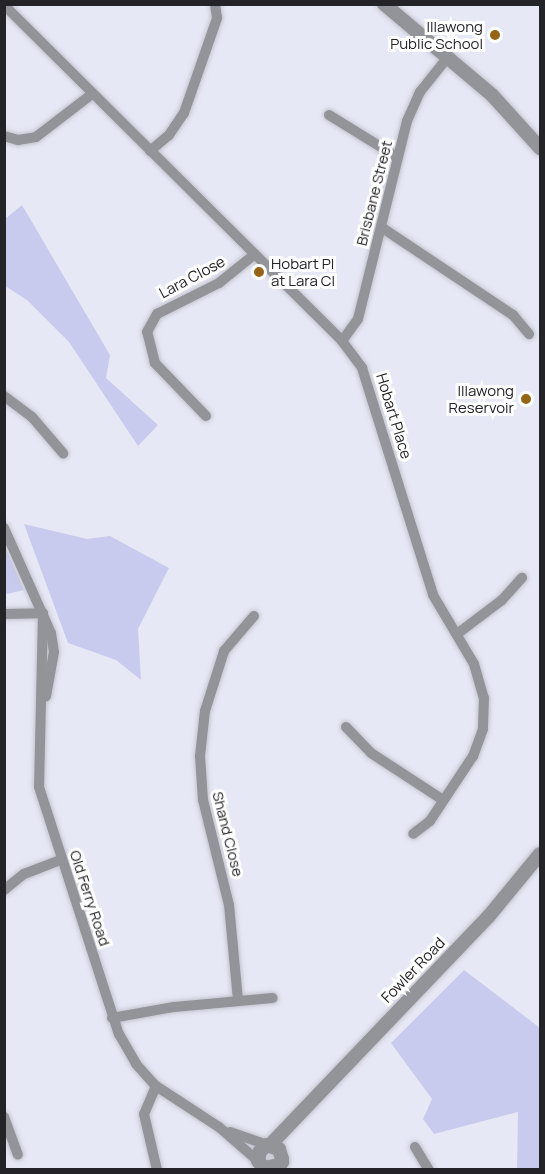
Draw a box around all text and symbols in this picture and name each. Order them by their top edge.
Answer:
place label: Illawong Public School [390,17,483,52]
marker: Illawong Public School [488,28,502,42]
street label: Brisbane Street [352,138,396,248]
street label: Lara Close [156,252,228,302]
place label: Hobart Pl at Lara Cl [271,254,335,289]
marker: Hobart Pl at Lara Cl [252,265,266,279]
street label: Hobart Place [372,371,416,461]
place label: Illawong Reservoir [449,381,514,416]
marker: Illawong Reservoir [519,392,533,406]
street label: Shand Close [209,790,247,878]
street label: Old Ferry Road [66,848,114,948]
street label: Fowler Road [377,934,449,1006]

